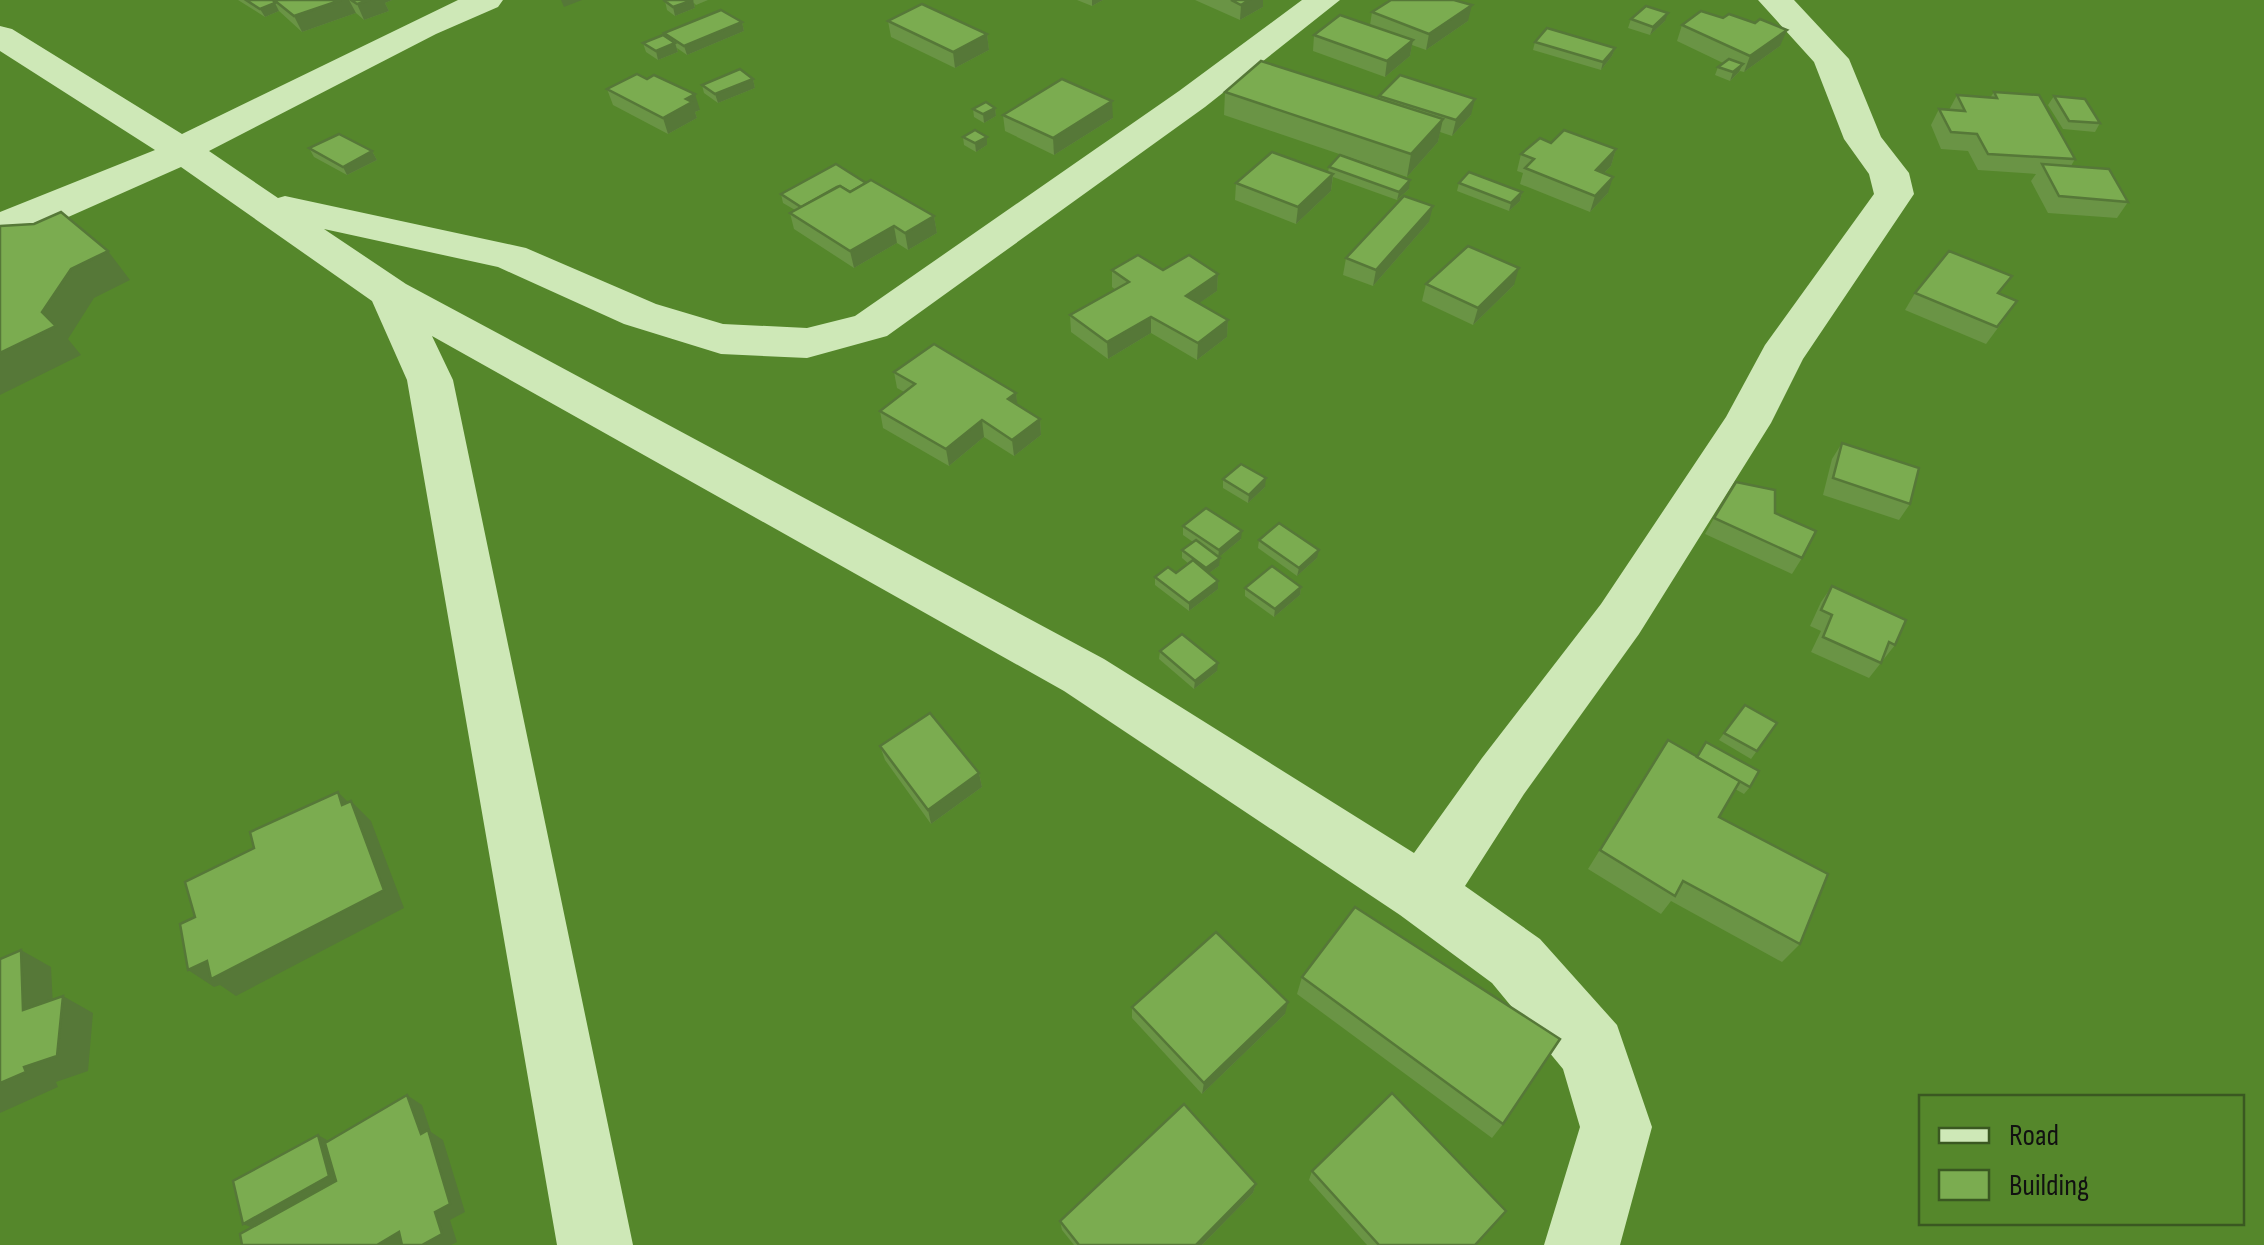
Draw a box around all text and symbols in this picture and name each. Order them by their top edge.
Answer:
legend [1919,1095,2244,1225]
text: Road [2009,1118,2059,1154]
text: Building [2009,1168,2089,1204]

